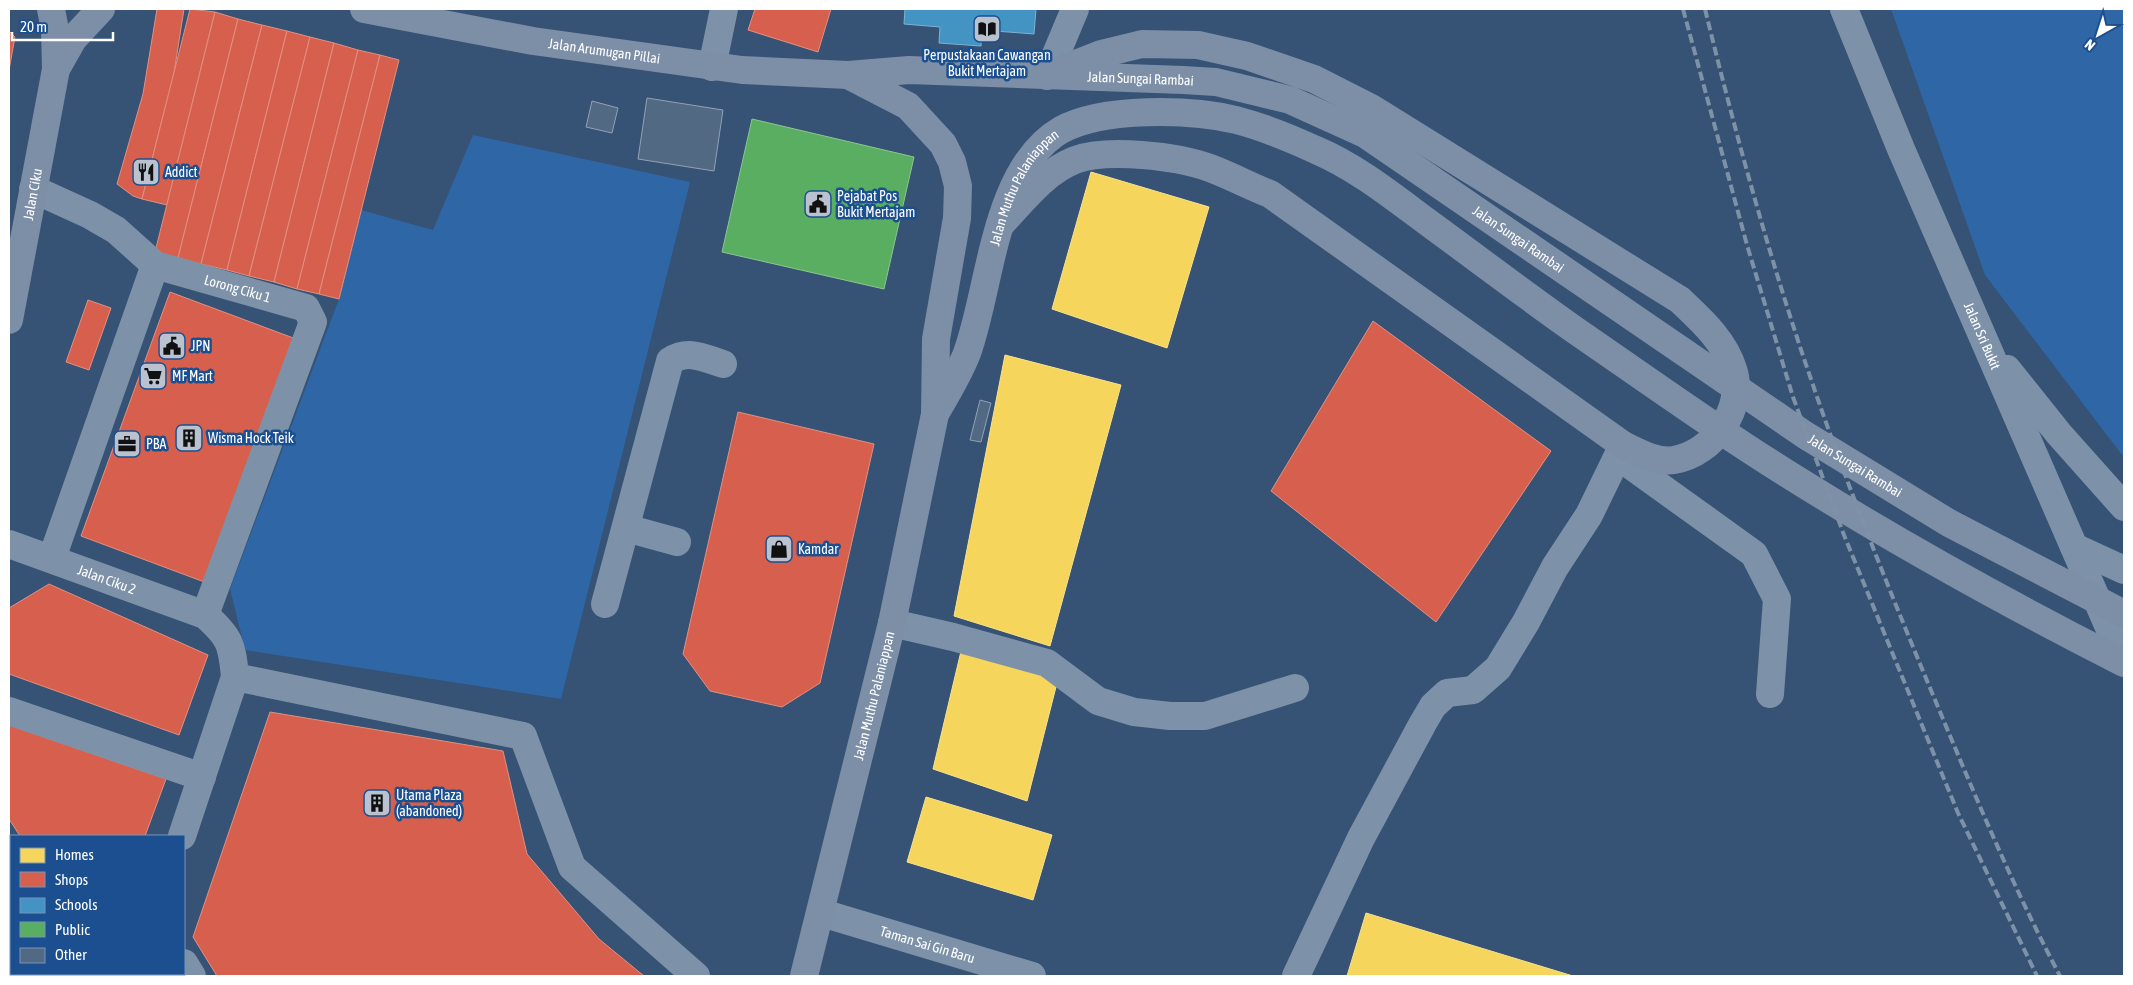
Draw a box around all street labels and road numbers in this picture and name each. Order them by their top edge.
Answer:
street label: Jalan Arumugan Pillai [547,35,661,67]
street label: Jalan Sungai Rambai [1087,69,1194,89]
street label: Jalan Muthu Palaniappan [986,126,1062,247]
street label: Jalan Ciku [20,167,45,221]
street label: Jalan Sungai Rambai [1470,202,1567,276]
street label: Lorong Ciku 1 [203,271,273,306]
street label: Jalan Sri Bukit [1961,300,2004,372]
street label: Jalan Sungai Rambai [1805,431,1905,500]
street label: Jalan Ciku 2 [75,562,138,597]
street label: Jalan Muthu Palaniappan [850,630,898,762]
street label: Taman Sai Gin Baru [878,923,977,966]

